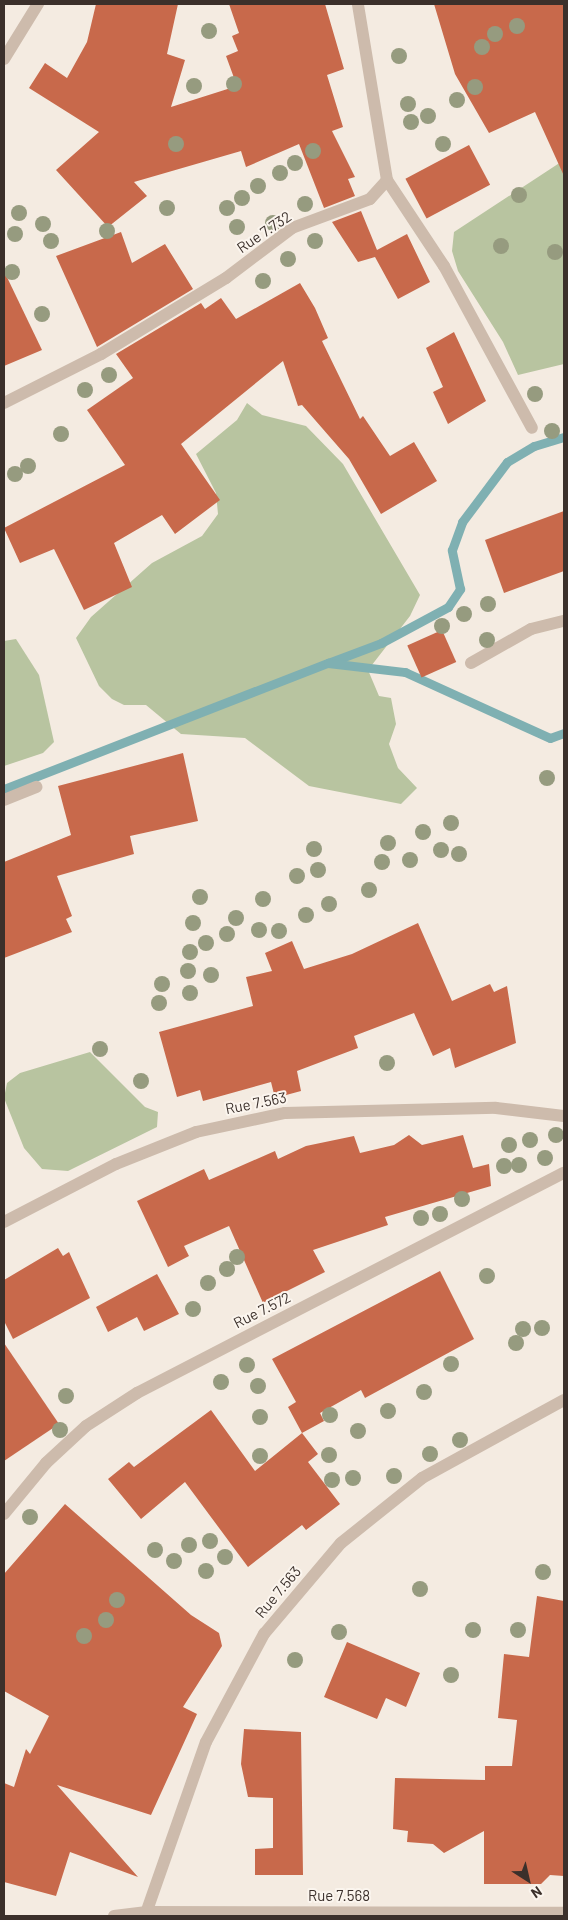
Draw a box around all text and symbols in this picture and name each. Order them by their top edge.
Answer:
street label: Rue 7.732 [233,207,295,257]
street label: Rue 7.563 [224,1088,288,1118]
street label: Rue 7.572 [230,1288,294,1332]
street label: Rue 7.563 [251,1562,305,1622]
north arrow [503,1855,553,1905]
text: N [528,1883,546,1902]
street label: Rue 7.568 [308,1887,370,1905]

